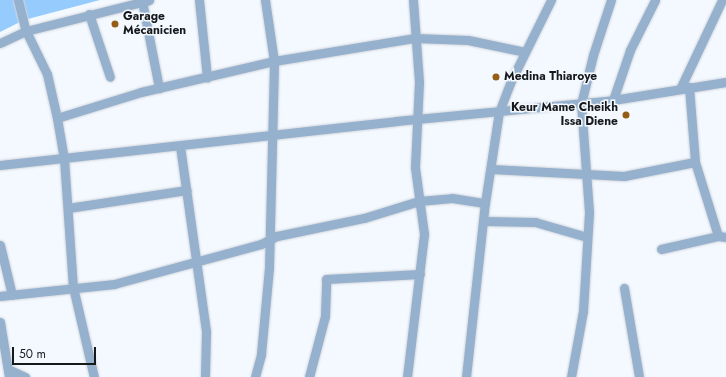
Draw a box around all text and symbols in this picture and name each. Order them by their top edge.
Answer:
place label: Garage Mécanicien [123,10,186,38]
marker: Garage Mécanicien [110,19,120,29]
place label: Medina Thiaroye [504,70,597,84]
marker: Medina Thiaroye [491,72,501,82]
place label: Keur Mame Cheikh Issa Diene [511,101,618,129]
marker: Keur Mame Cheikh Issa Diene [621,110,631,120]
scale bar [14,339,98,365]
text: 50 m [19,345,46,363]

